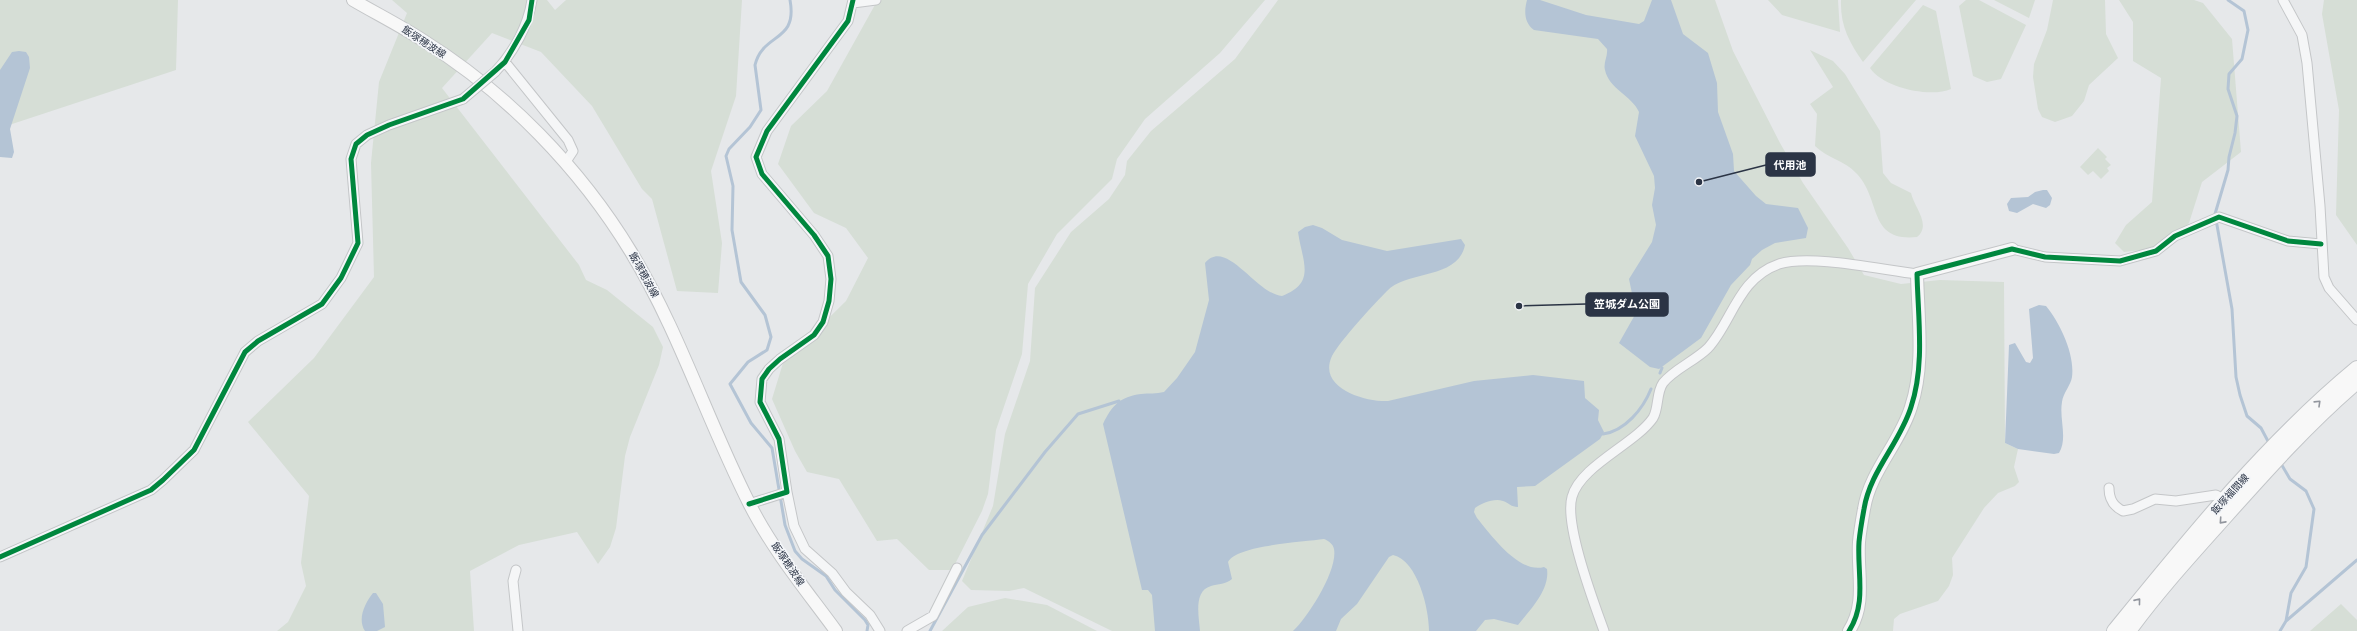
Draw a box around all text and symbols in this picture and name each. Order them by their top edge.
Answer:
street label: 飯塚穂波線 [399,23,449,61]
callout: 代用池 [1766,153,1815,176]
text: 代用池 [1774,158,1807,172]
street label: 飯塚穂波線 [626,250,662,300]
callout: 笠城ダム公園 [1586,293,1668,316]
text: 笠城ダム公園 [1593,297,1660,311]
one-way arrow [2313,400,2321,408]
street label: 飯塚福間線 [2208,471,2252,517]
one-way arrow [2219,516,2226,524]
street label: 飯塚穂波線 [769,540,807,588]
one-way arrow [2134,598,2141,605]

